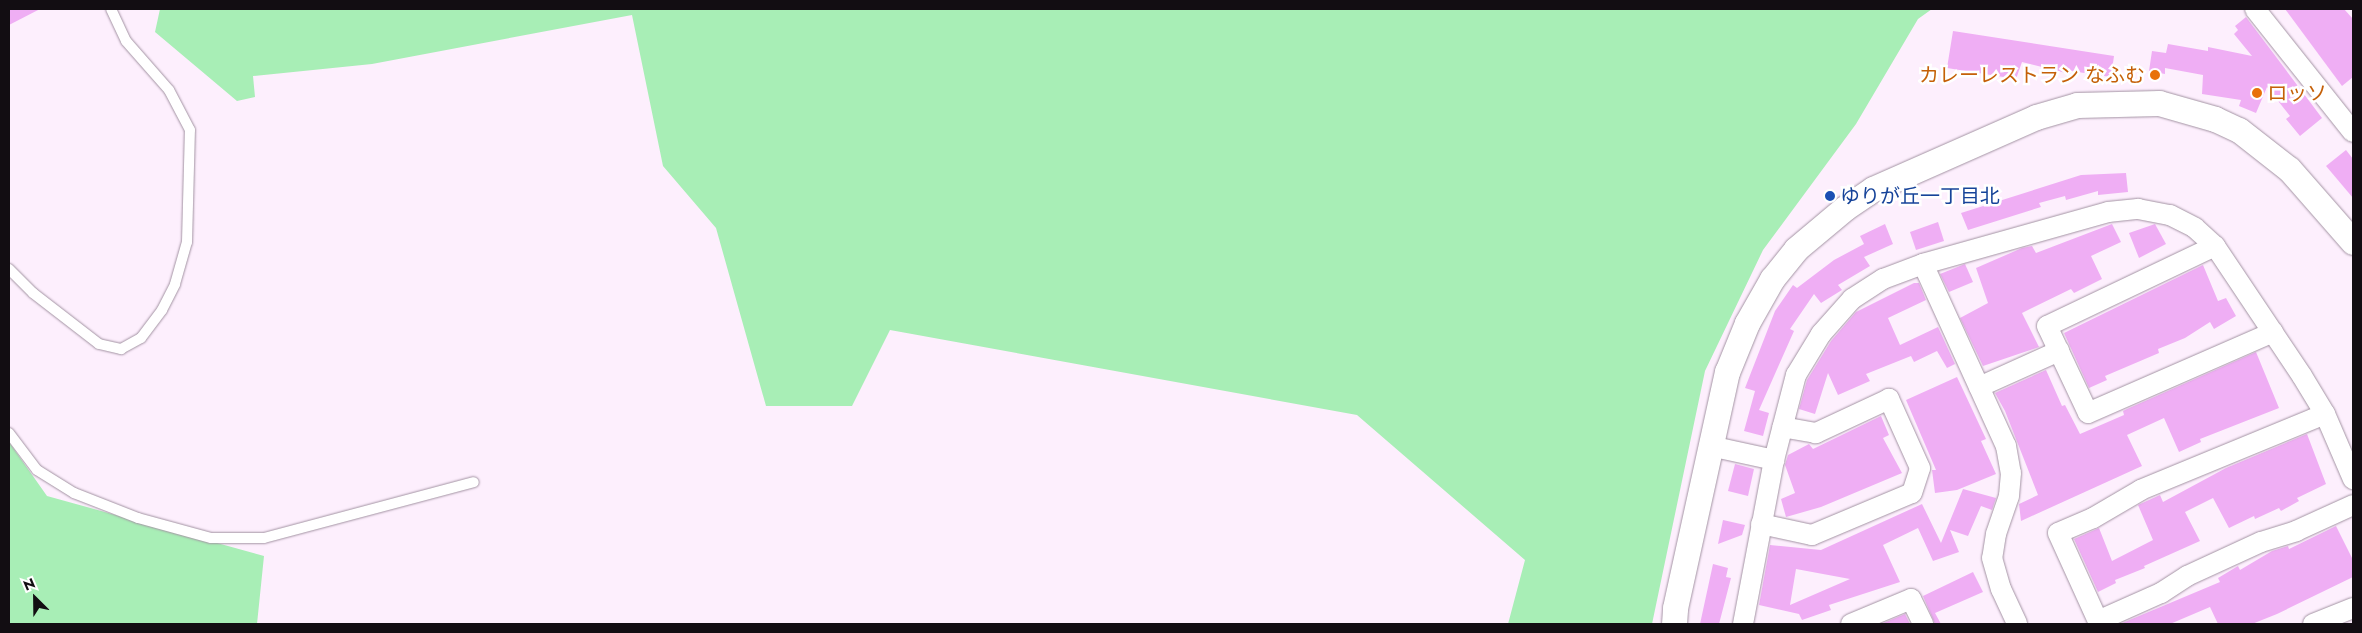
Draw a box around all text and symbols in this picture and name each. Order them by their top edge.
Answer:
place label: カレーレストラン なふむ [1919,63,2145,87]
marker: カレーレストラン なふむ [2149,69,2161,81]
place label: ロッソ [2267,81,2327,105]
marker: ロッソ [2251,87,2263,99]
place label: ゆりが丘一丁目北 [1840,184,2000,208]
marker: ゆりが丘一丁目北 [1824,190,1836,202]
north arrow [10,573,60,623]
text: N [20,573,38,596]

